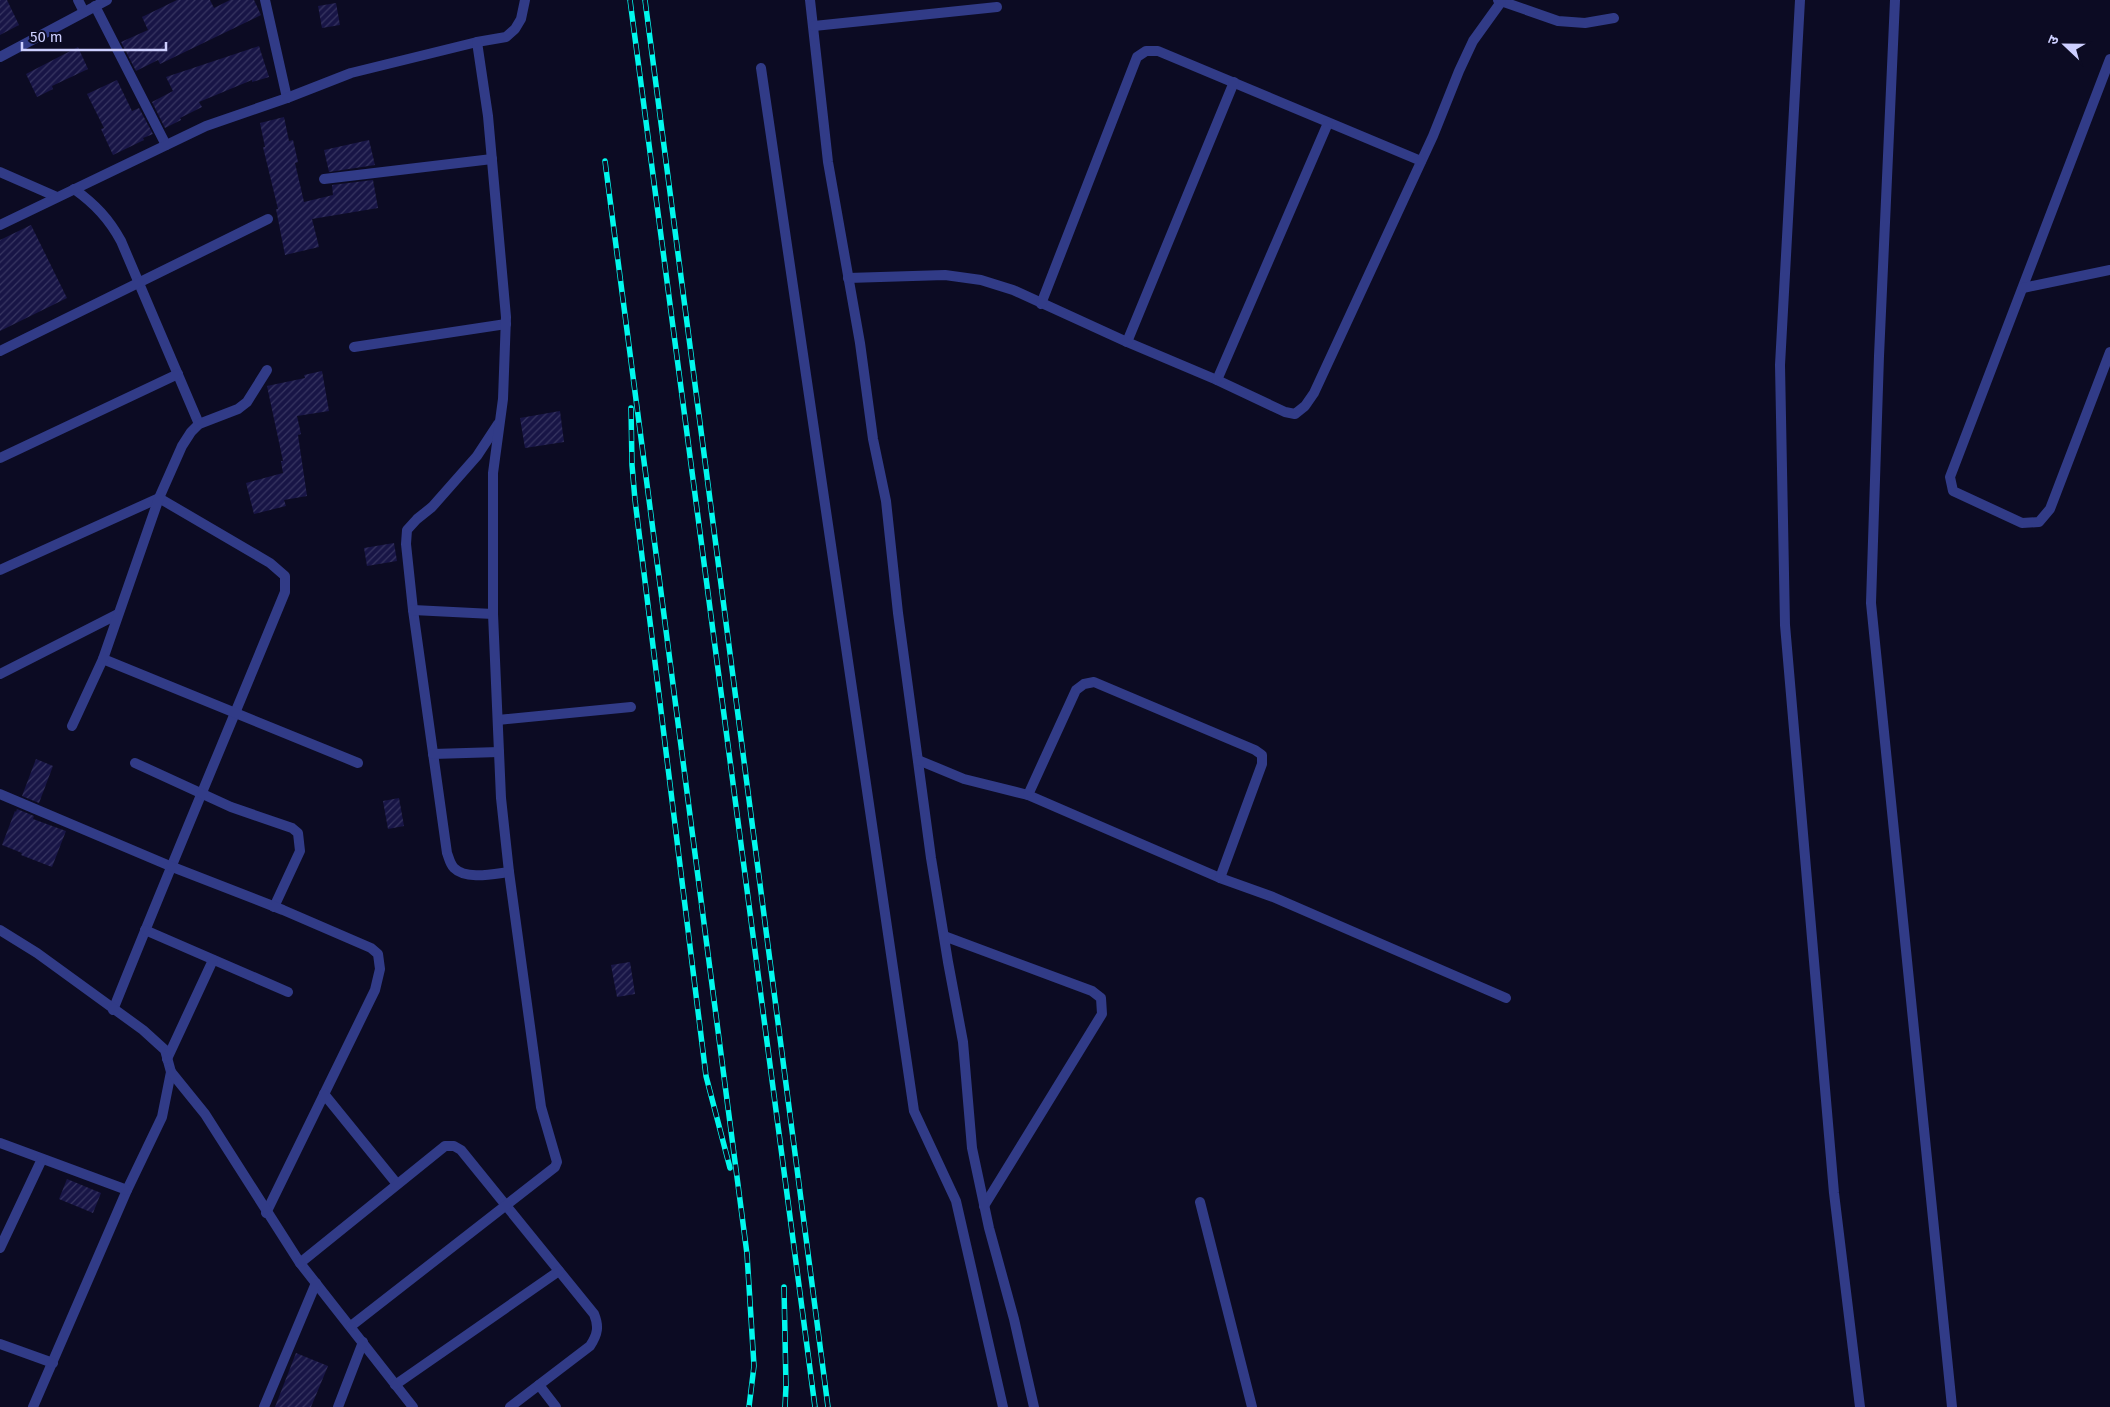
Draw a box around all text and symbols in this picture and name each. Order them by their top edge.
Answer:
scale bar [22,20,166,52]
north arrow [2040,20,2090,70]
text: 50 m [30,28,63,46]
text: उ [2044,33,2063,47]

